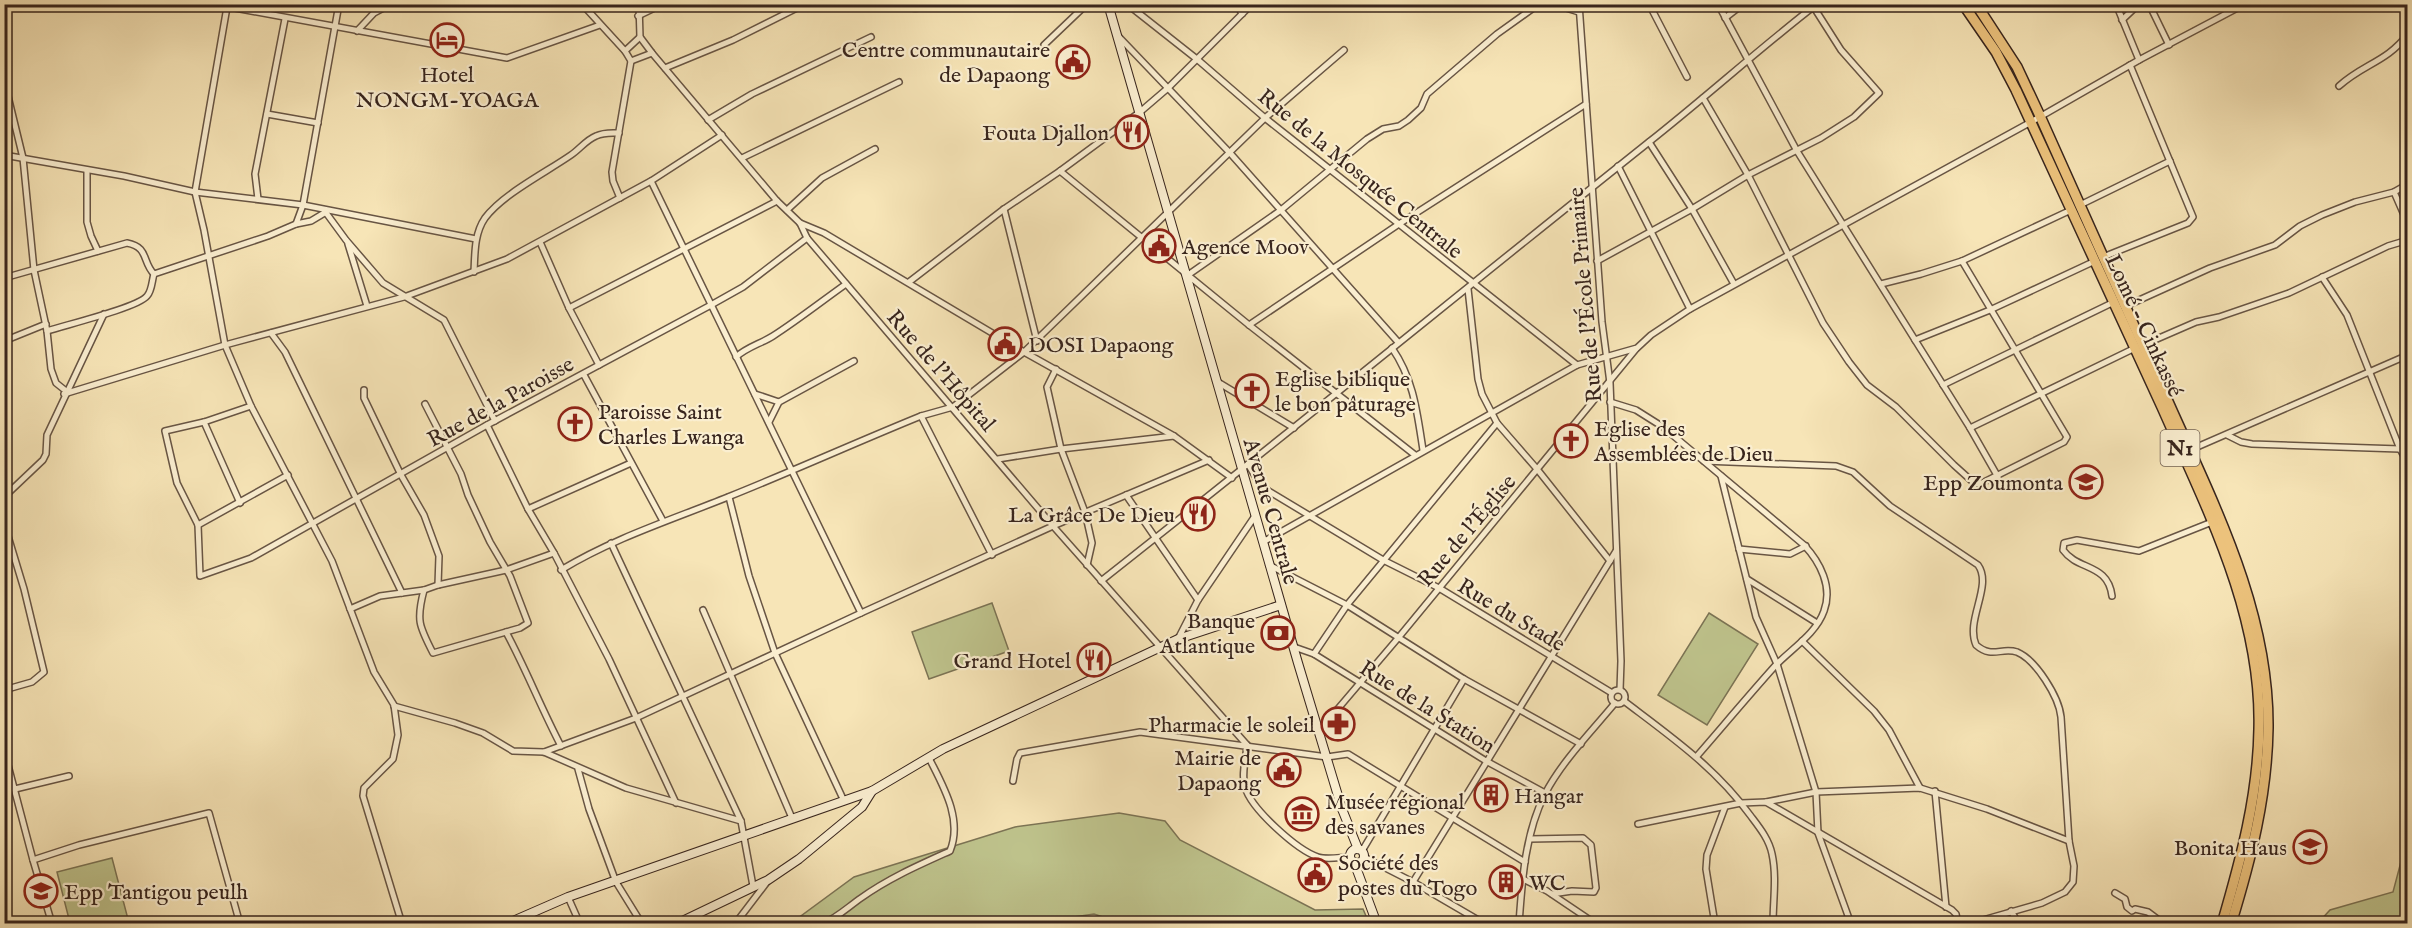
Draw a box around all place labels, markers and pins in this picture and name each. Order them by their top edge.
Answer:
hotel icon: Hotel NONGM-YOAGA [429,22,465,58]
place label: Centre communautaire de Dapaong [842,37,1051,90]
public building icon: Centre communautaire de Dapaong [1055,44,1091,80]
place label: Hotel NONGM-YOAGA [355,62,540,115]
restaurant icon: Fouta Djallon [1114,114,1150,150]
place label: Fouta Djallon [982,120,1109,148]
public building icon: Agence Moov [1141,228,1177,264]
place label: Agence Moov [1181,234,1309,262]
public building icon: DOSI Dapaong [987,326,1023,362]
place label: DOSI Dapaong [1028,332,1175,360]
place label: Eglise biblique le bon pâturage [1275,366,1416,419]
church icon: Eglise biblique le bon pâturage [1234,373,1270,409]
place label: Paroisse Saint Charles Lwanga [598,399,745,452]
church icon: Paroisse Saint Charles Lwanga [557,406,593,442]
place label: Eglise des Assemblées de Dieu [1593,416,1773,469]
church icon: Eglise des Assemblées de Dieu [1553,423,1589,459]
school or university icon: Epp Zoumonta [2068,464,2104,500]
place label: Epp Zoumonta [1923,470,2063,498]
restaurant icon: La Grâce De Dieu [1180,496,1216,532]
place label: La Grâce De Dieu [1008,502,1175,530]
place label: Banque Atlantique [1159,608,1255,661]
bank icon: Banque Atlantique [1260,615,1296,651]
restaurant icon: Grand Hotel [1076,642,1112,678]
place label: Grand Hotel [954,648,1071,676]
pharmacy icon: Pharmacie le soleil [1320,706,1356,742]
place label: Pharmacie le soleil [1148,712,1315,740]
place label: Mairie de Dapaong [1174,745,1262,798]
public building icon: Mairie de Dapaong [1266,752,1302,788]
building icon: Hangar [1473,777,1509,813]
place label: Hangar [1514,783,1584,811]
place label: Musée régional des savanes [1325,789,1465,842]
museum icon: Musée régional des savanes [1284,796,1320,832]
school or university icon: Bonita Haus [2292,829,2328,865]
place label: Bonita Haus [2174,835,2287,863]
place label: Société des postes du Togo [1338,850,1477,903]
public building icon: Société des postes du Togo [1297,857,1333,893]
building icon: WC [1488,864,1524,900]
place label: WC [1529,870,1566,898]
school or university icon: Epp Tantigou peulh [23,873,59,909]
place label: Epp Tantigou peulh [64,879,248,907]

